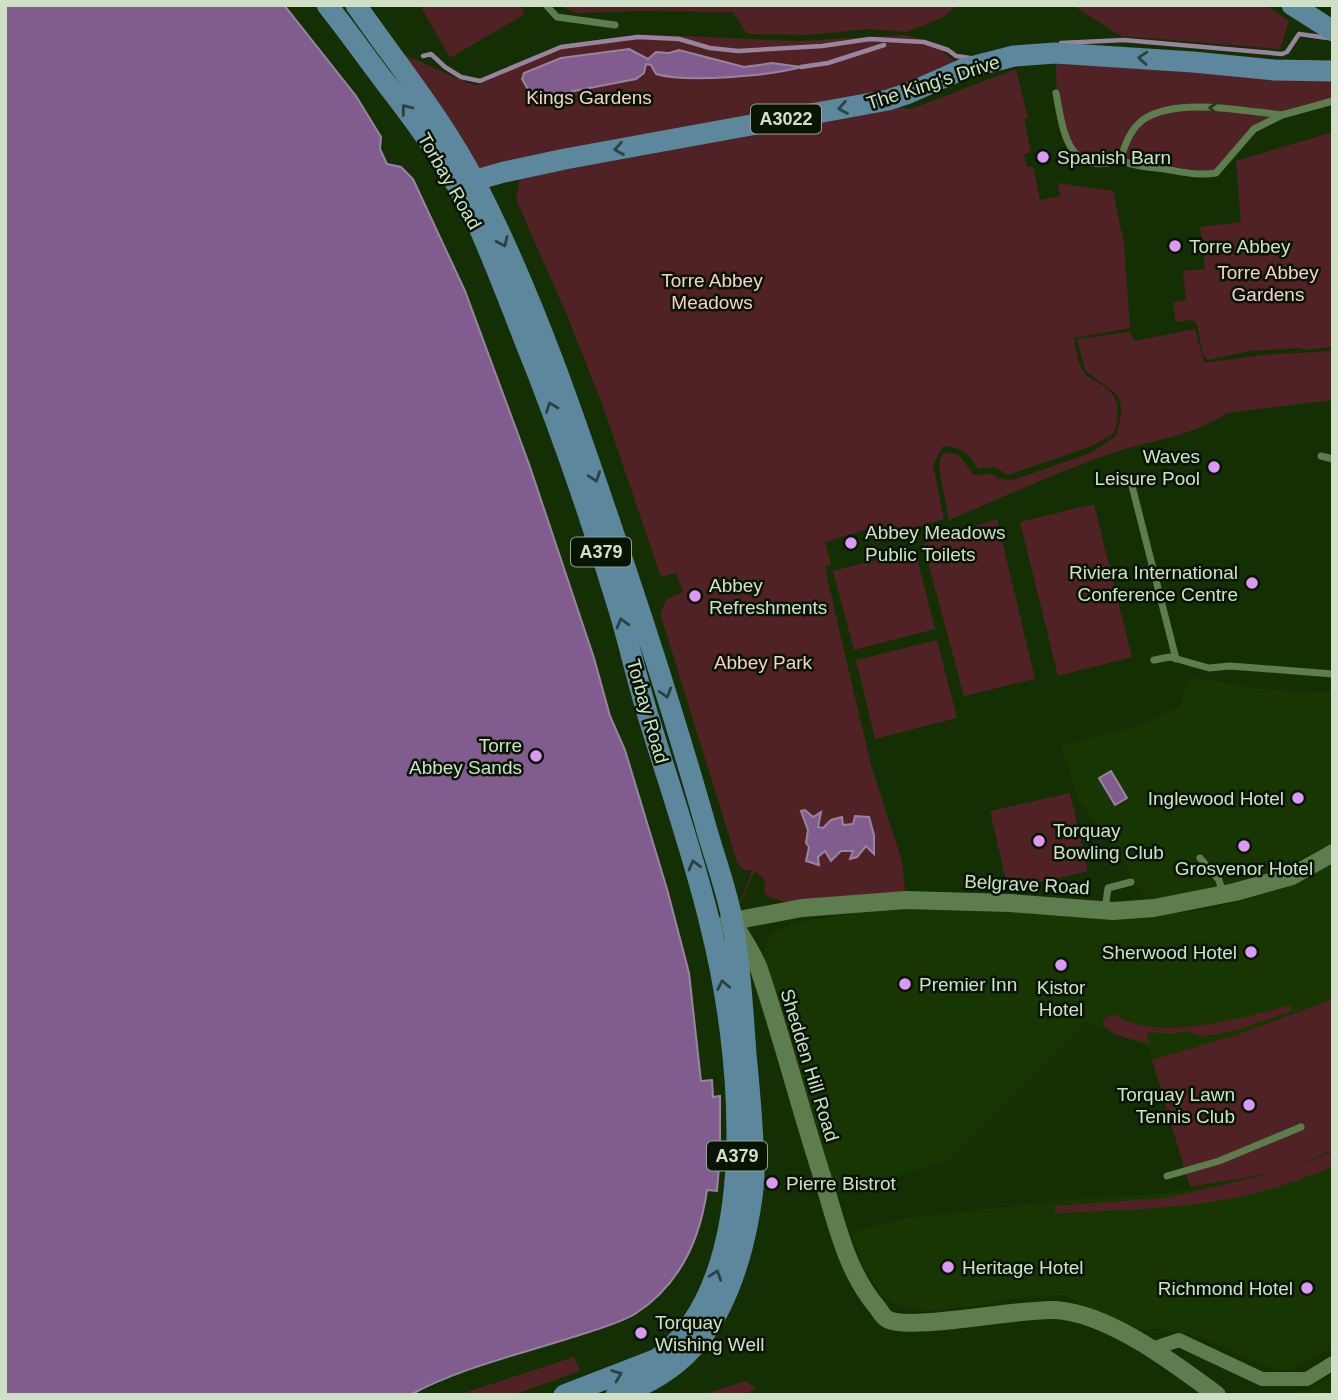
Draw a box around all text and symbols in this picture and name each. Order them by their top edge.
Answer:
street label: The King's Drive [864,51,1002,114]
one-way arrow [1137,51,1148,66]
park label: Kings Gardens [526,87,652,108]
one-way arrow [837,100,849,115]
one-way arrow [1208,101,1219,116]
one-way arrow [401,104,414,116]
road number: A3022 [751,104,821,134]
street label: Torbay Road [414,129,486,233]
one-way arrow [613,141,625,156]
place label: Spanish Barn [1057,147,1171,168]
marker: Spanish Barn [1035,149,1051,165]
one-way arrow [495,235,509,248]
place label: Torre Abbey [1189,236,1291,257]
marker: Torre Abbey [1167,238,1183,254]
park label: Torre Abbey Gardens [1217,262,1319,305]
park label: Torre Abbey Meadows [661,270,763,313]
one-way arrow [545,402,559,414]
place label: Waves Leisure Pool [1094,446,1200,489]
marker: Waves Leisure Pool [1206,459,1222,475]
one-way arrow [586,470,601,482]
place label: Abbey Meadows Public Toilets [865,522,1005,565]
marker: Abbey Meadows Public Toilets [843,535,859,551]
road number: A379 [571,538,631,566]
place label: Riviera International Conference Centre [1069,562,1238,605]
place label: Abbey Refreshments [709,575,827,618]
marker: Riviera International Conference Centre [1244,575,1260,591]
marker: Abbey Refreshments [687,588,703,604]
one-way arrow [616,617,631,629]
park label: Abbey Park [714,652,813,673]
street label: Torbay Road [623,656,672,766]
one-way arrow [658,686,673,698]
place label: Torre Abbey Sands [409,735,522,778]
marker: Torre Abbey Sands [528,748,544,764]
place label: Inglewood Hotel [1148,788,1284,809]
marker: Inglewood Hotel [1290,790,1306,806]
place label: Torquay Bowling Club [1053,820,1164,863]
marker: Torquay Bowling Club [1031,833,1047,849]
marker: Grosvenor Hotel [1236,838,1252,854]
place label: Grosvenor Hotel [1175,858,1313,879]
one-way arrow [688,859,703,871]
street label: Belgrave Road [964,871,1090,898]
place label: Sherwood Hotel [1102,942,1237,963]
marker: Sherwood Hotel [1243,944,1259,960]
marker: Kistor Hotel [1053,957,1069,973]
place label: Premier Inn [919,974,1017,995]
marker: Premier Inn [897,976,913,992]
place label: Kistor Hotel [1037,977,1086,1020]
one-way arrow [716,979,731,991]
street label: Shedden Hill Road [776,986,843,1144]
place label: Torquay Lawn Tennis Club [1117,1084,1235,1127]
marker: Torquay Lawn Tennis Club [1241,1097,1257,1113]
road number: A379 [707,1142,767,1170]
place label: Pierre Bistrot [786,1173,897,1194]
marker: Pierre Bistrot [764,1175,780,1191]
place label: Heritage Hotel [962,1257,1083,1278]
marker: Heritage Hotel [940,1259,956,1275]
one-way arrow [708,1269,722,1281]
place label: Richmond Hotel [1158,1278,1293,1299]
marker: Richmond Hotel [1299,1280,1315,1296]
place label: Torquay Wishing Well [655,1312,764,1355]
marker: Torquay Wishing Well [633,1325,649,1341]
one-way arrow [611,1370,623,1384]

